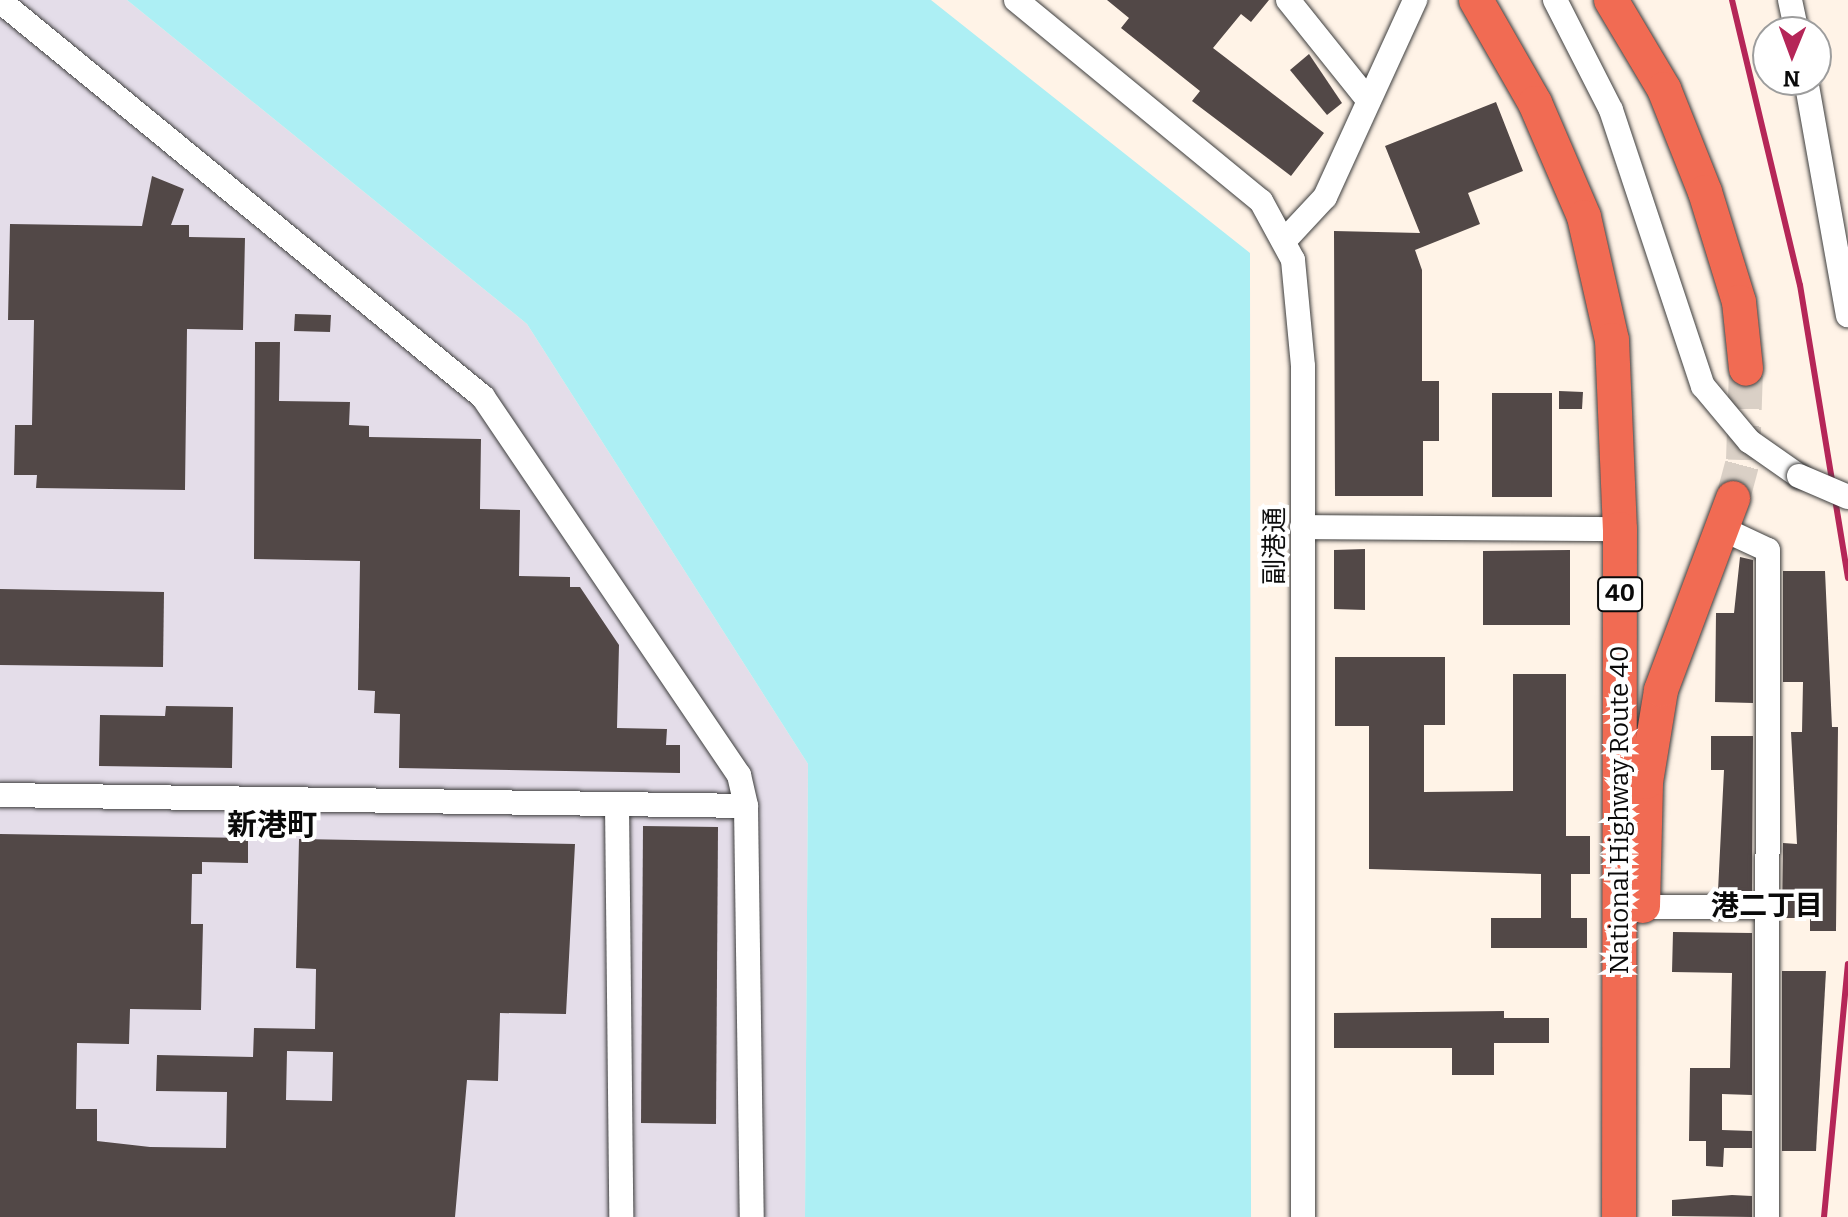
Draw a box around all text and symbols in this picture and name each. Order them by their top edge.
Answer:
north arrow [1752,16,1832,96]
text: N [1783,65,1800,92]
street label: 副港通 [1259,507,1291,585]
road number: 40 [1596,574,1644,614]
street label: National Highway Route 40 [1604,646,1636,974]
district label: 新港町 [227,807,317,843]
district label: 港二丁目 [1711,889,1823,923]

